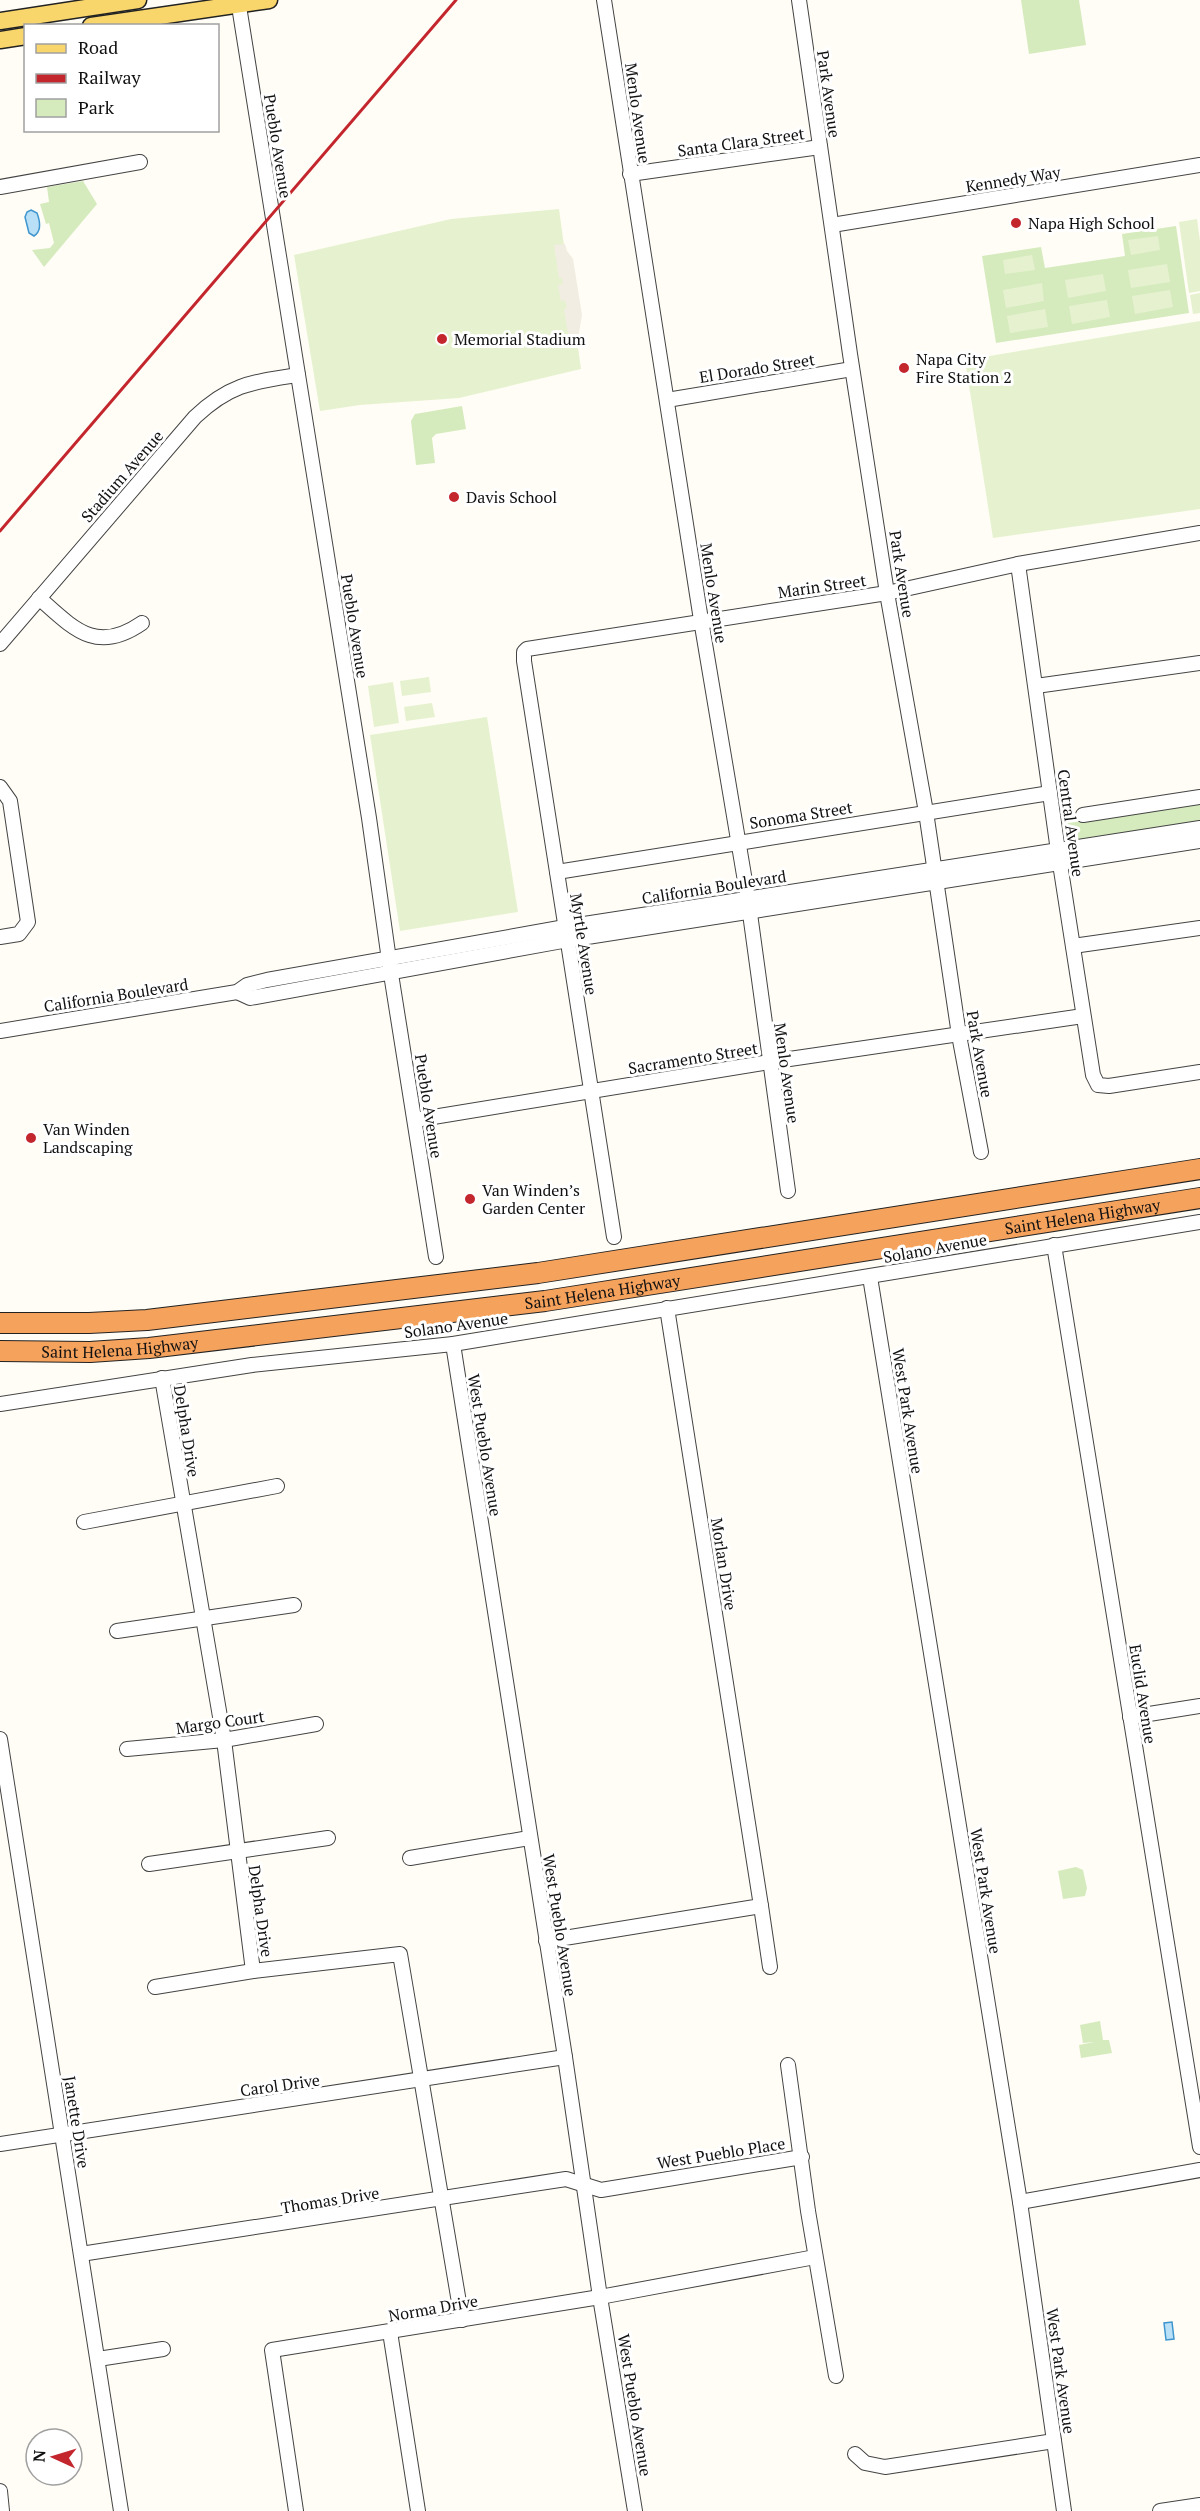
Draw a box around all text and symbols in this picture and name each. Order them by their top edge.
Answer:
legend [24,24,219,132]
text: Road [78,35,118,59]
street label: Park Avenue [812,49,846,139]
street label: Menlo Avenue [620,61,656,165]
text: Railway [78,65,142,89]
street label: Pueblo Avenue [259,92,297,200]
text: Park [78,95,115,119]
street label: Santa Clara Street [676,122,806,162]
street label: Kennedy Way [964,161,1063,197]
place label: Napa High School [1028,212,1155,234]
marker: Napa High School [1009,216,1023,230]
place label: Memorial Stadium [454,328,586,350]
marker: Memorial Stadium [435,332,449,346]
street label: El Dorado Street [698,348,816,388]
place label: Napa City Fire Station 2 [916,348,1012,388]
marker: Napa City Fire Station 2 [897,361,911,375]
street label: Stadium Avenue [76,425,168,527]
place label: Davis School [466,486,557,508]
marker: Davis School [447,490,461,504]
street label: Park Avenue [884,529,920,619]
street label: Menlo Avenue [695,541,733,645]
street label: Marin Street [776,569,868,603]
street label: Pueblo Avenue [336,572,374,680]
street label: Central Avenue [1053,768,1089,878]
street label: Sonoma Street [748,796,854,834]
street label: California Boulevard [640,865,788,909]
street label: Myrtle Avenue [565,891,603,997]
street label: California Boulevard [42,973,190,1017]
street label: Park Avenue [962,1009,998,1099]
street label: Menlo Avenue [769,1021,805,1125]
street label: Sacramento Street [627,1037,760,1079]
street label: Pueblo Avenue [410,1052,448,1160]
place label: Van Winden Landscaping [43,1118,133,1158]
marker: Van Winden Landscaping [24,1131,38,1145]
place label: Van Winden’s Garden Center [482,1179,586,1219]
marker: Van Winden’s Garden Center [463,1192,477,1206]
street label: Saint Helena Highway [1003,1193,1163,1240]
street label: Solano Avenue [882,1228,988,1268]
street label: Saint Helena Highway [523,1269,683,1314]
street label: Solano Avenue [403,1307,509,1343]
street label: Saint Helena Highway [41,1331,200,1363]
street label: West Park Avenue [887,1347,929,1475]
street label: West Pueblo Avenue [463,1372,507,1518]
street label: Delpha Drive [169,1383,205,1479]
street label: Morlan Drive [706,1516,742,1612]
street label: Euclid Avenue [1124,1643,1162,1745]
street label: Margo Court [174,1705,266,1739]
street label: West Park Avenue [965,1827,1007,1955]
street label: West Pueblo Avenue [538,1852,582,1998]
street label: Delpha Drive [244,1864,278,1958]
street label: Carol Drive [239,2069,321,2101]
street label: Janette Drive [59,2074,95,2170]
street label: West Pueblo Place [655,2132,787,2174]
street label: Thomas Drive [279,2181,381,2219]
street label: Norma Drive [386,2289,480,2327]
street label: West Park Avenue [1041,2307,1081,2435]
street label: West Pueblo Avenue [613,2332,657,2478]
north arrow [24,2427,84,2487]
text: N [28,2449,50,2463]

